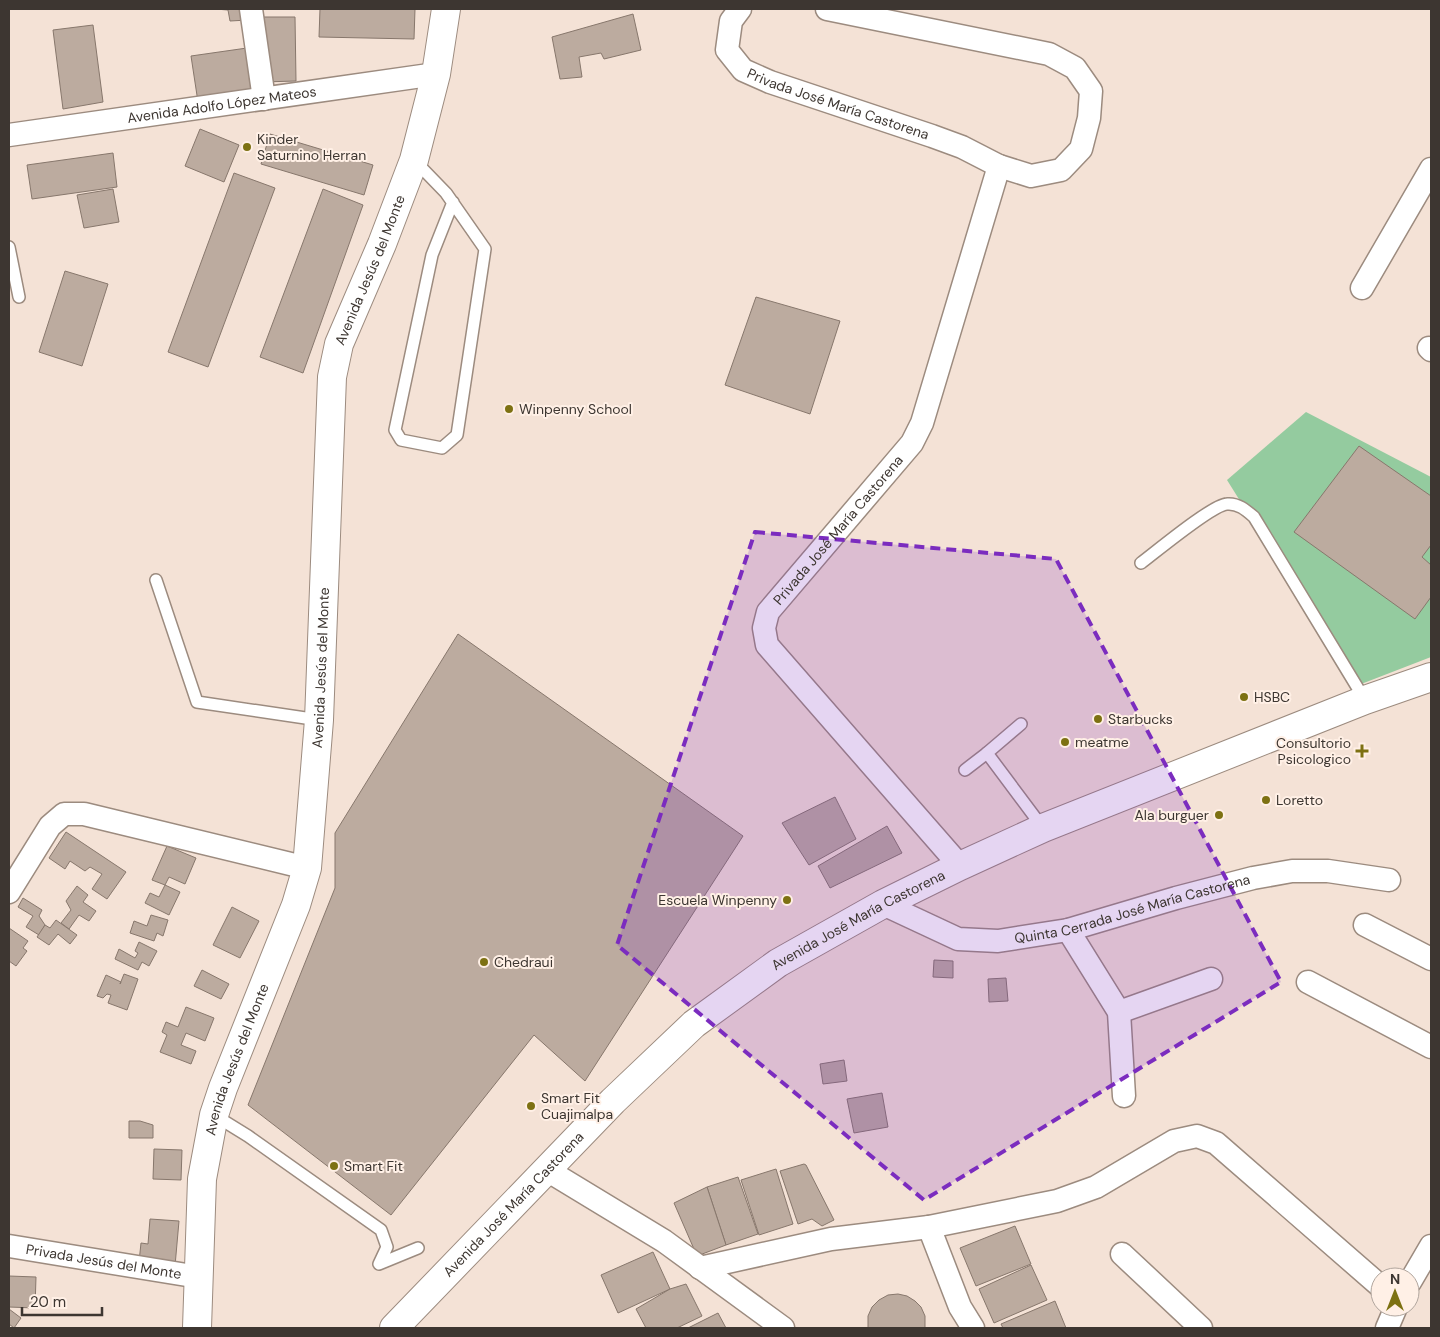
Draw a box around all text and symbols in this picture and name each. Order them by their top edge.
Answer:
street label: Privada José María Castorena [744,64,931,143]
street label: Avenida Adolfo López Mateos [126,82,318,127]
place label: Kinder Saturnino Herran [257,130,366,164]
marker: Kinder Saturnino Herran [241,141,253,153]
street label: Avenida Jesús del Monte [331,192,409,348]
place label: Winpenny School [519,400,632,418]
marker: Winpenny School [503,403,515,415]
street label: Privada José María Castorena [769,451,907,609]
street label: Avenida Jesús del Monte [308,587,333,749]
place label: HSBC [1254,688,1290,706]
marker: HSBC [1238,691,1250,703]
place label: Starbucks [1108,710,1173,728]
marker: Starbucks [1092,713,1104,725]
place label: meatme [1075,733,1129,751]
place label: Consultorio Psicologico [1276,734,1351,768]
marker: meatme [1059,736,1071,748]
marker: Consultorio Psicologico [1355,744,1369,758]
place label: Loretto [1276,791,1323,809]
marker: Loretto [1260,794,1272,806]
place label: Ala burguer [1134,806,1209,824]
marker: Ala burguer [1213,809,1225,821]
street label: Avenida José María Castorena [768,866,948,974]
street label: Quinta Cerrada José María Castorena [1013,870,1252,947]
place label: Escuela Winpenny [658,891,777,909]
marker: Escuela Winpenny [781,894,793,906]
place label: Chedraui [494,953,553,971]
marker: Chedraui [478,956,490,968]
street label: Avenida Jesús del Monte [201,981,273,1137]
place label: Smart Fit Cuajimalpa [541,1089,613,1123]
marker: Smart Fit Cuajimalpa [525,1100,537,1112]
street label: Avenida José María Castorena [439,1128,588,1281]
place label: Smart Fit [344,1157,403,1175]
marker: Smart Fit [328,1160,340,1172]
street label: Privada Jesús del Monte [25,1240,183,1283]
north arrow [1370,1267,1420,1317]
text: N [1390,1270,1400,1288]
scale bar [22,1284,102,1316]
text: 20 m [30,1292,66,1312]

